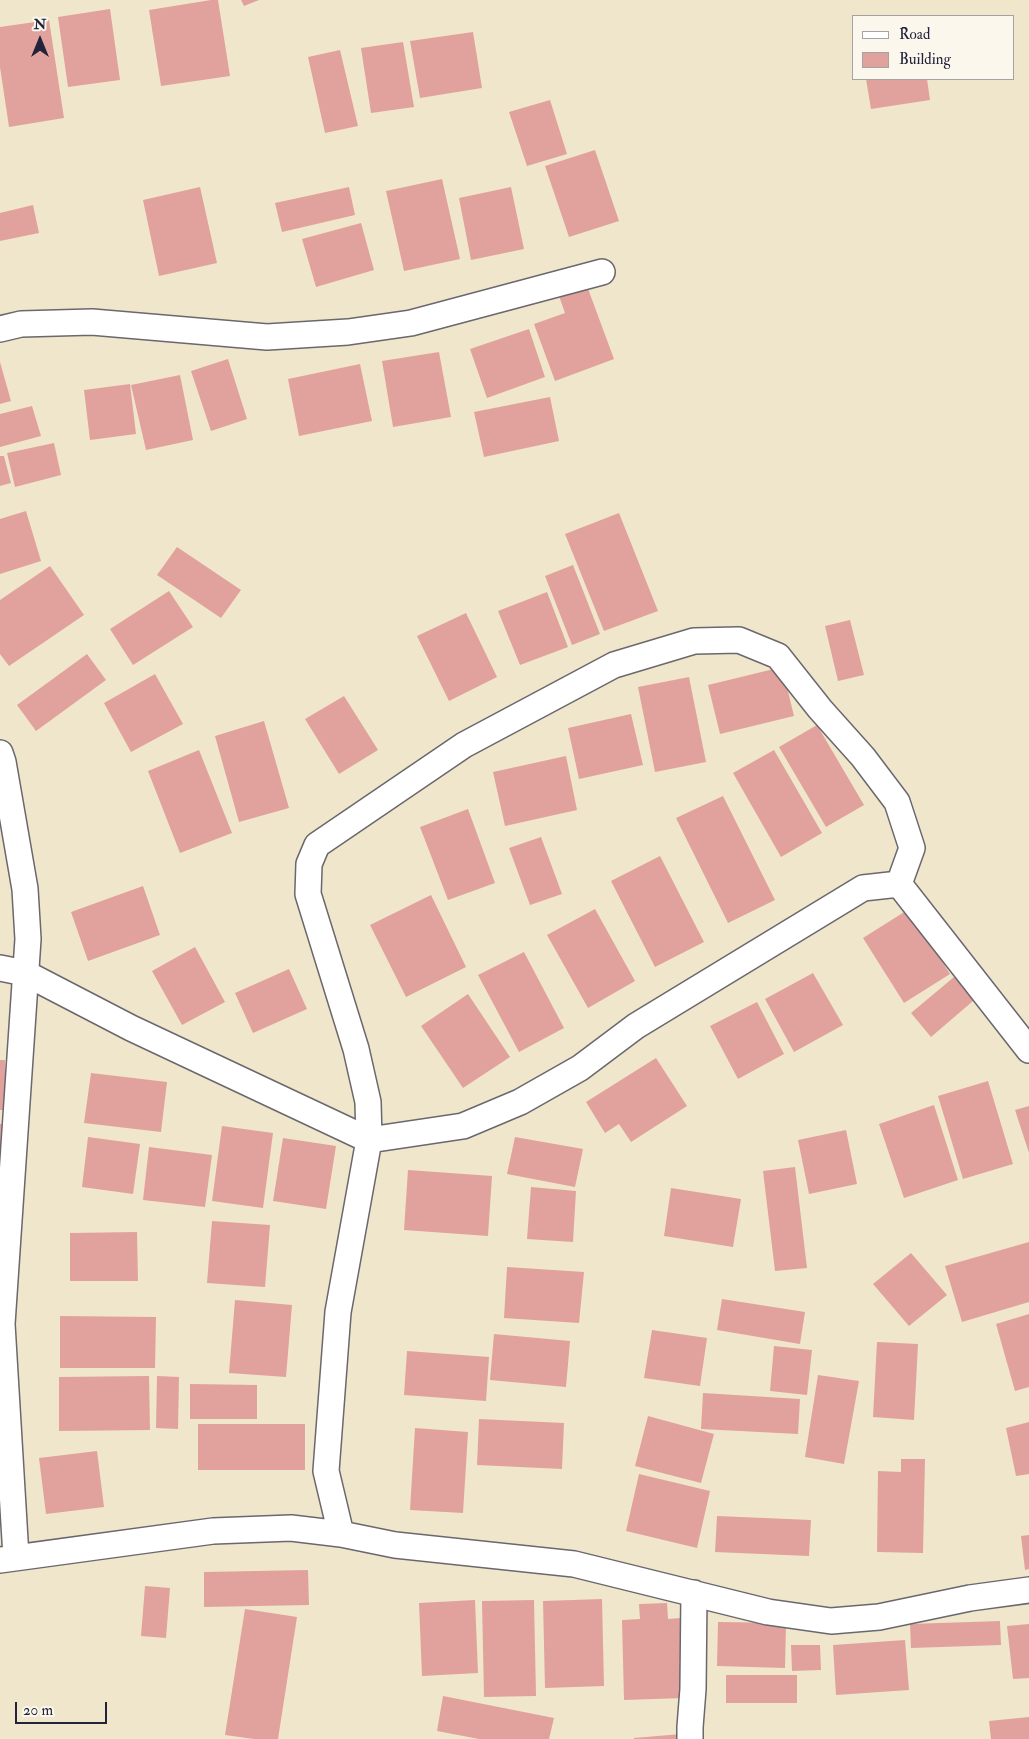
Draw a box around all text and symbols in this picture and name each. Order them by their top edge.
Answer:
north arrow [15,15,65,65]
legend [852,15,1014,80]
text: N [34,16,46,33]
text: Road [899,25,930,44]
text: Building [899,50,951,69]
scale bar [18,1692,110,1724]
text: 20 m [23,1701,53,1720]

